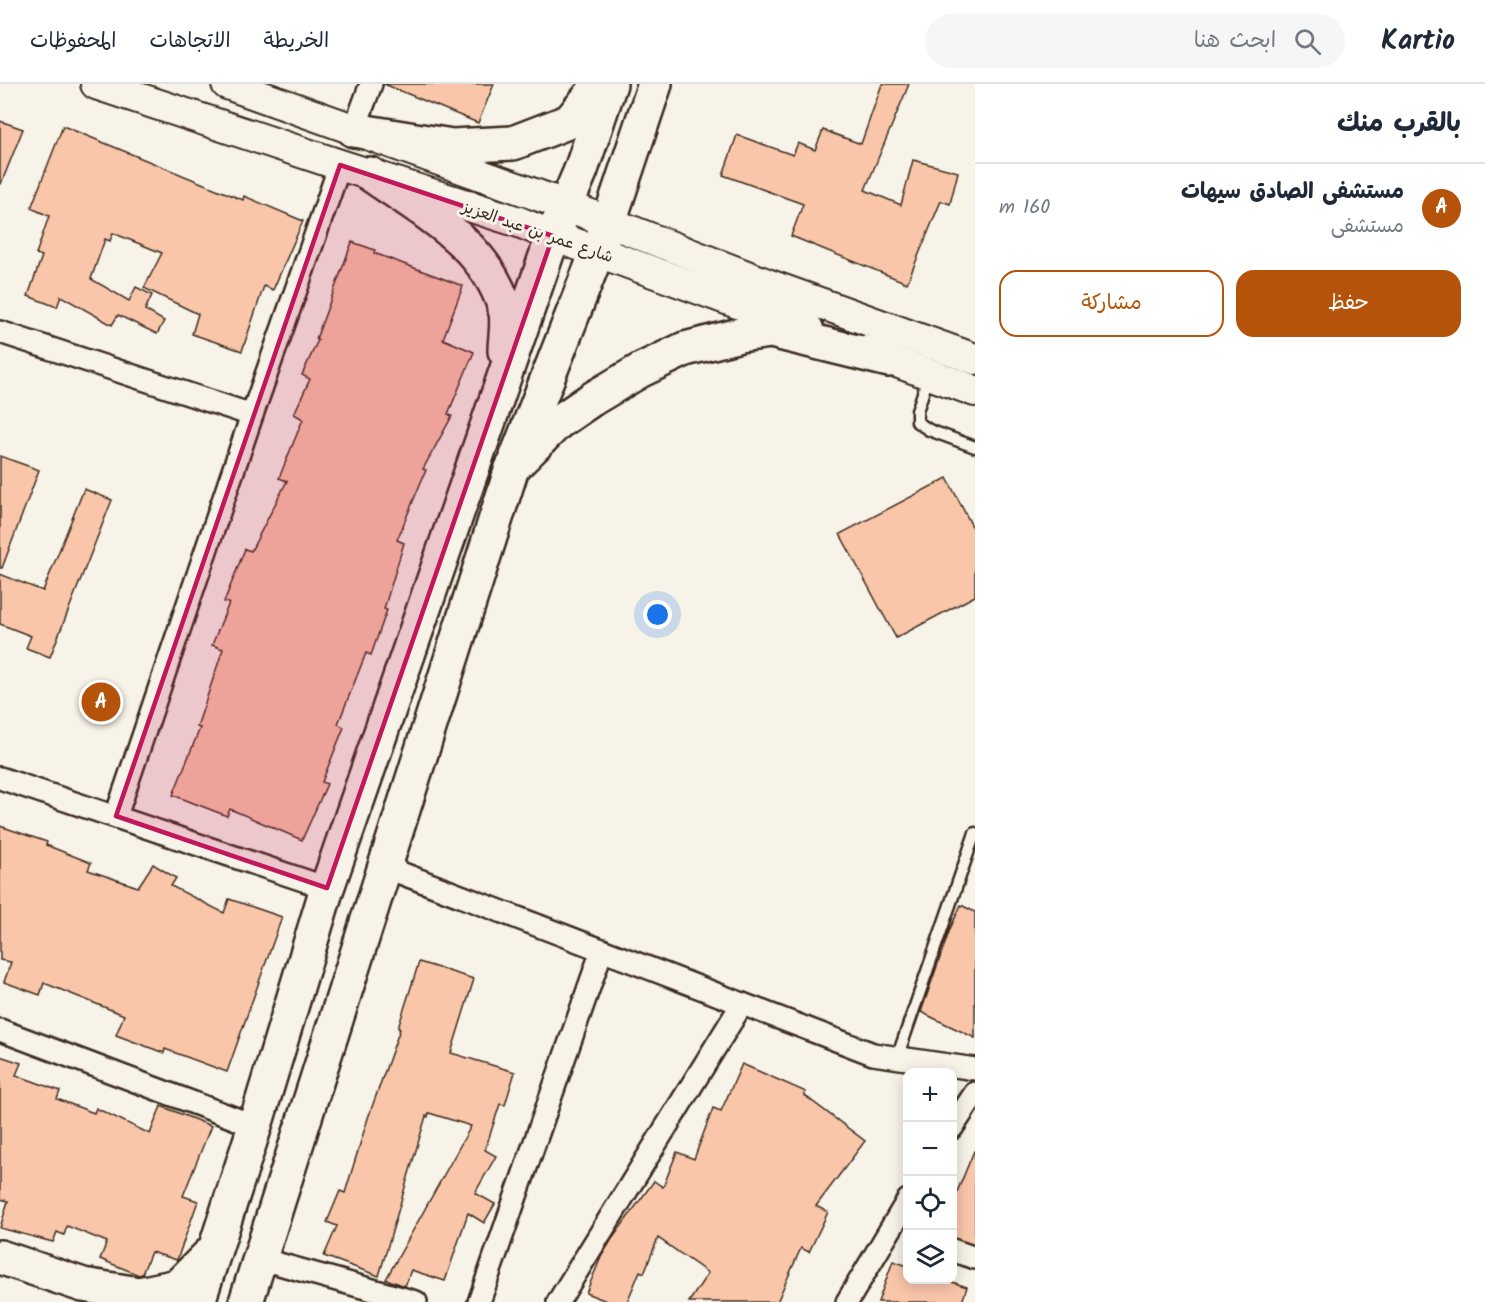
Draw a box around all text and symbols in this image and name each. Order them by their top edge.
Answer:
search box [925,14,1345,68]
text: Kartio [1381,19,1455,64]
text: ابحث هنا [1194,24,1276,59]
text: المحفوظات [30,25,116,58]
text: الاتجاهات [149,25,231,58]
text: الخريطة [264,25,329,58]
icon: search [1291,25,1324,58]
text: بالقرب منك [1337,103,1461,145]
text: مستشفى الصادق سيهات [1181,175,1404,210]
text: 160 m [999,192,1050,224]
text: A [1435,192,1448,224]
street label: شارع عمر بن عبد العزيز [457,194,616,270]
text: مستشفى [1331,211,1404,243]
button: مشاركة [999,270,1224,337]
button: حفظ [1236,270,1461,337]
your location [643,600,672,629]
pin: A [82,680,120,724]
map controls [903,1068,957,1284]
button: + [903,1068,957,1122]
button: − [903,1122,957,1176]
button: locate [903,1176,957,1230]
button: layers [903,1230,957,1284]

